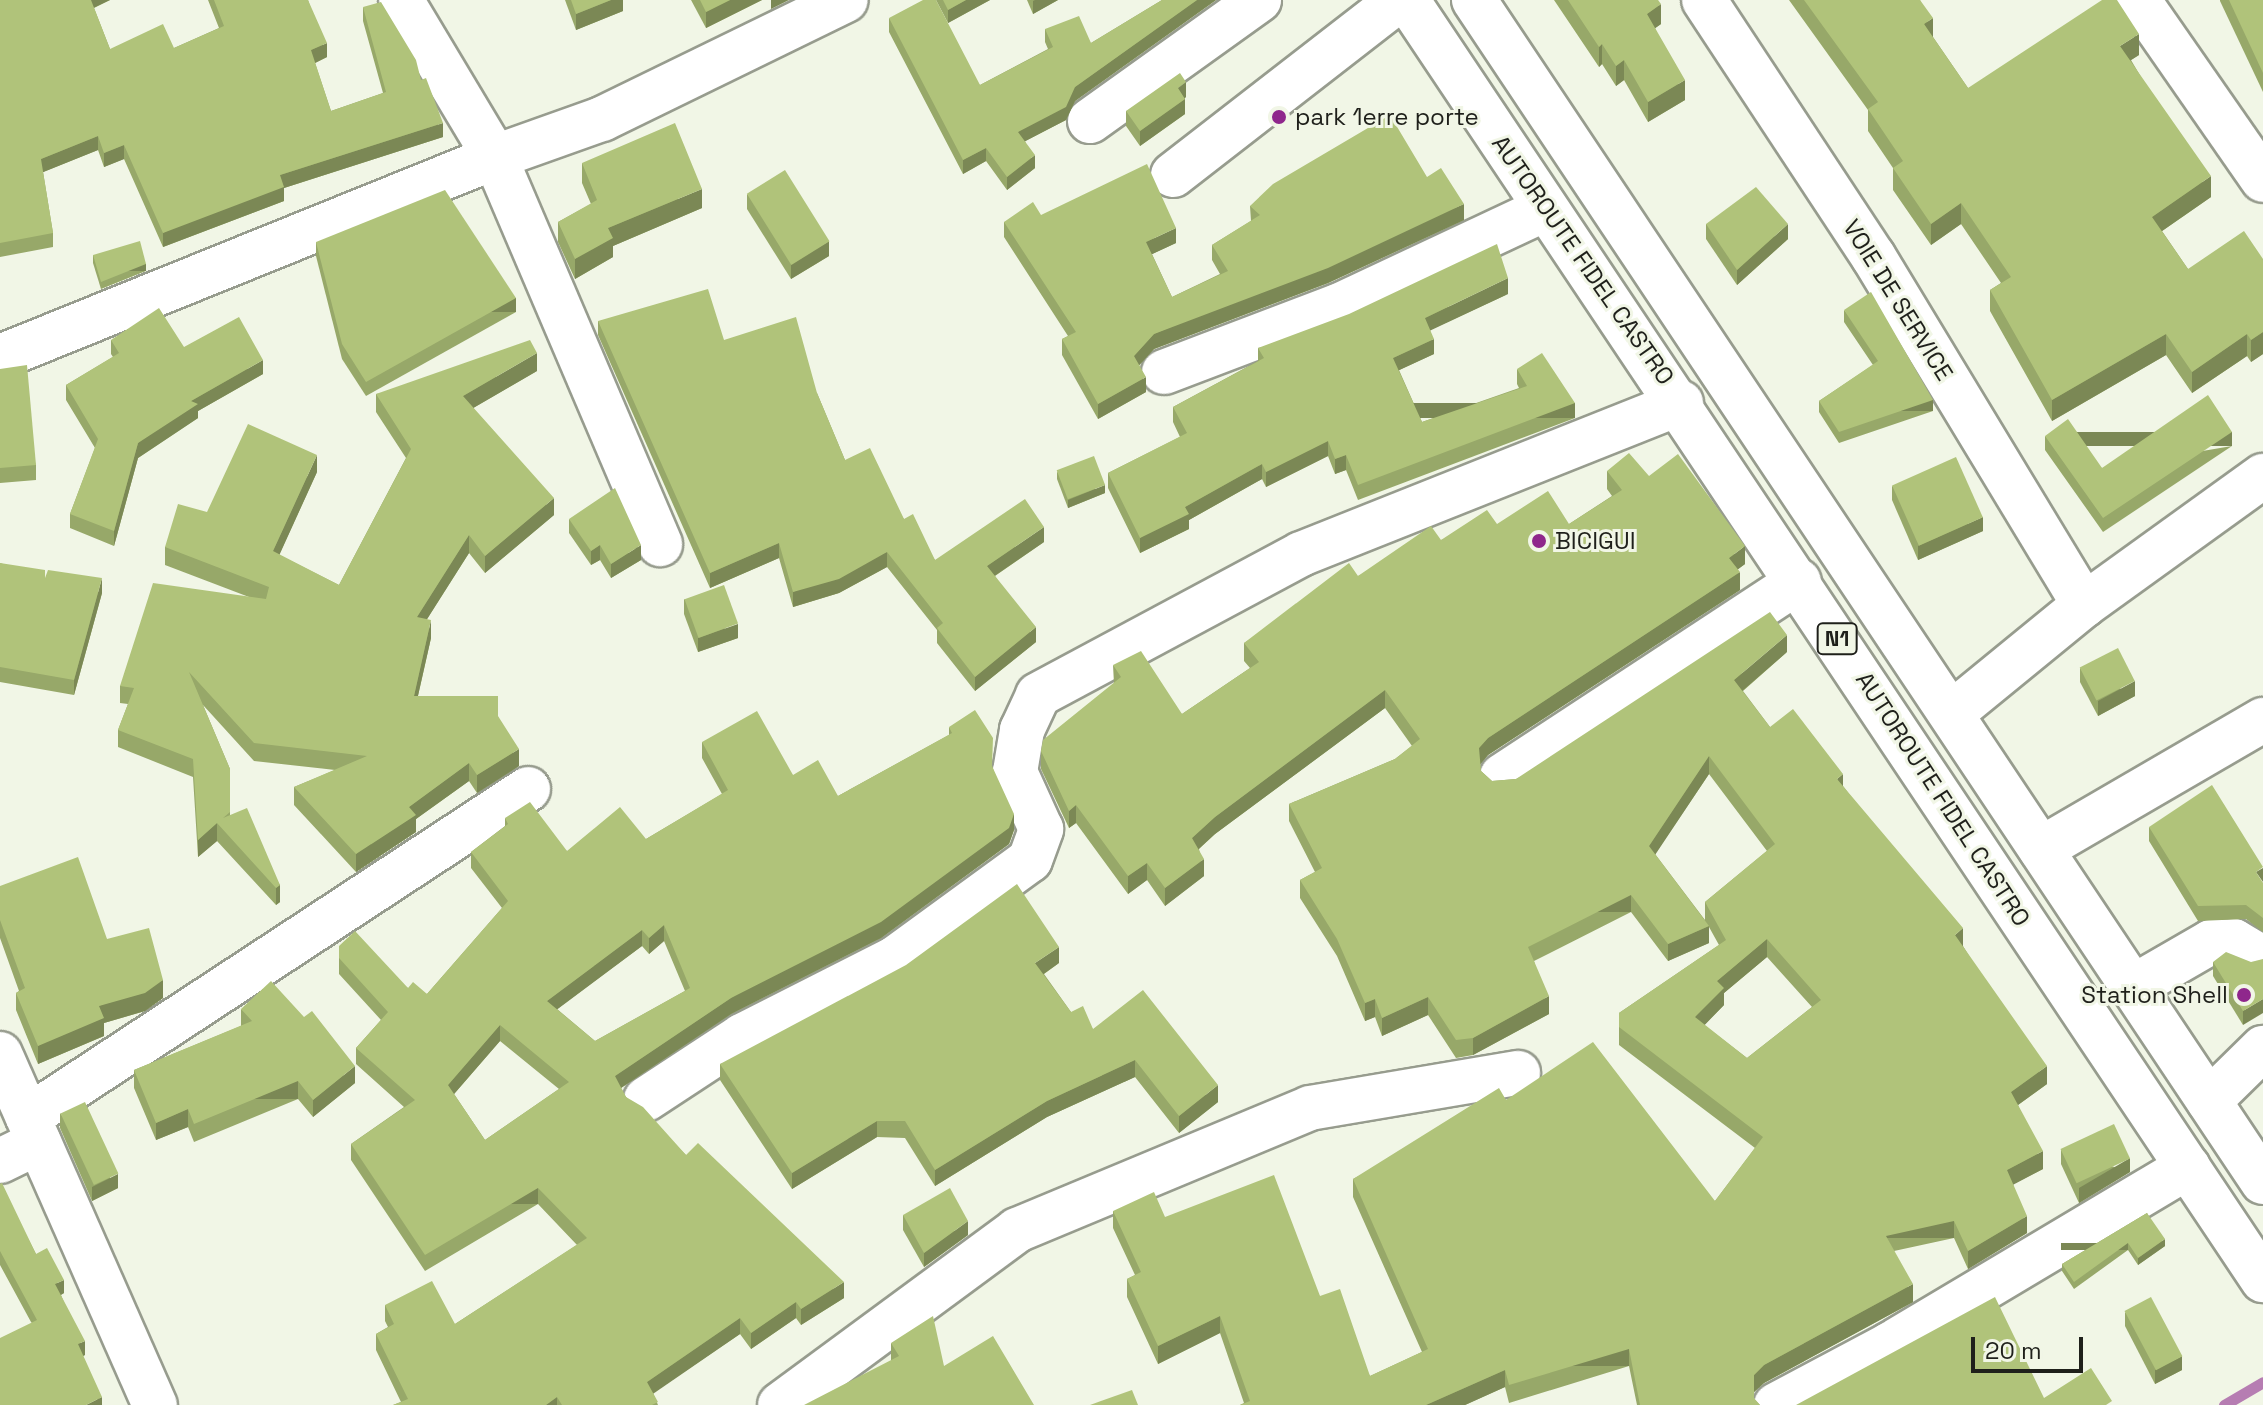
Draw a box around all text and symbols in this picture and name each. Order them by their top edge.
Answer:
place label: park 1erre porte [1295,103,1479,131]
marker: park 1erre porte [1270,108,1288,126]
street label: AUTOROUTE FIDEL CASTRO [1486,130,1680,390]
street label: VOIE DE SERVICE [1837,214,1959,386]
place label: BICIGUI [1555,527,1636,555]
marker: BICIGUI [1530,532,1548,550]
road number: N1 [1815,621,1859,657]
street label: AUTOROUTE FIDEL CASTRO [1850,666,2036,932]
place label: Station Shell [2081,981,2228,1009]
marker: Station Shell [2235,986,2253,1004]
scale bar [1975,1321,2087,1371]
text: 20 m [1985,1335,2042,1366]

